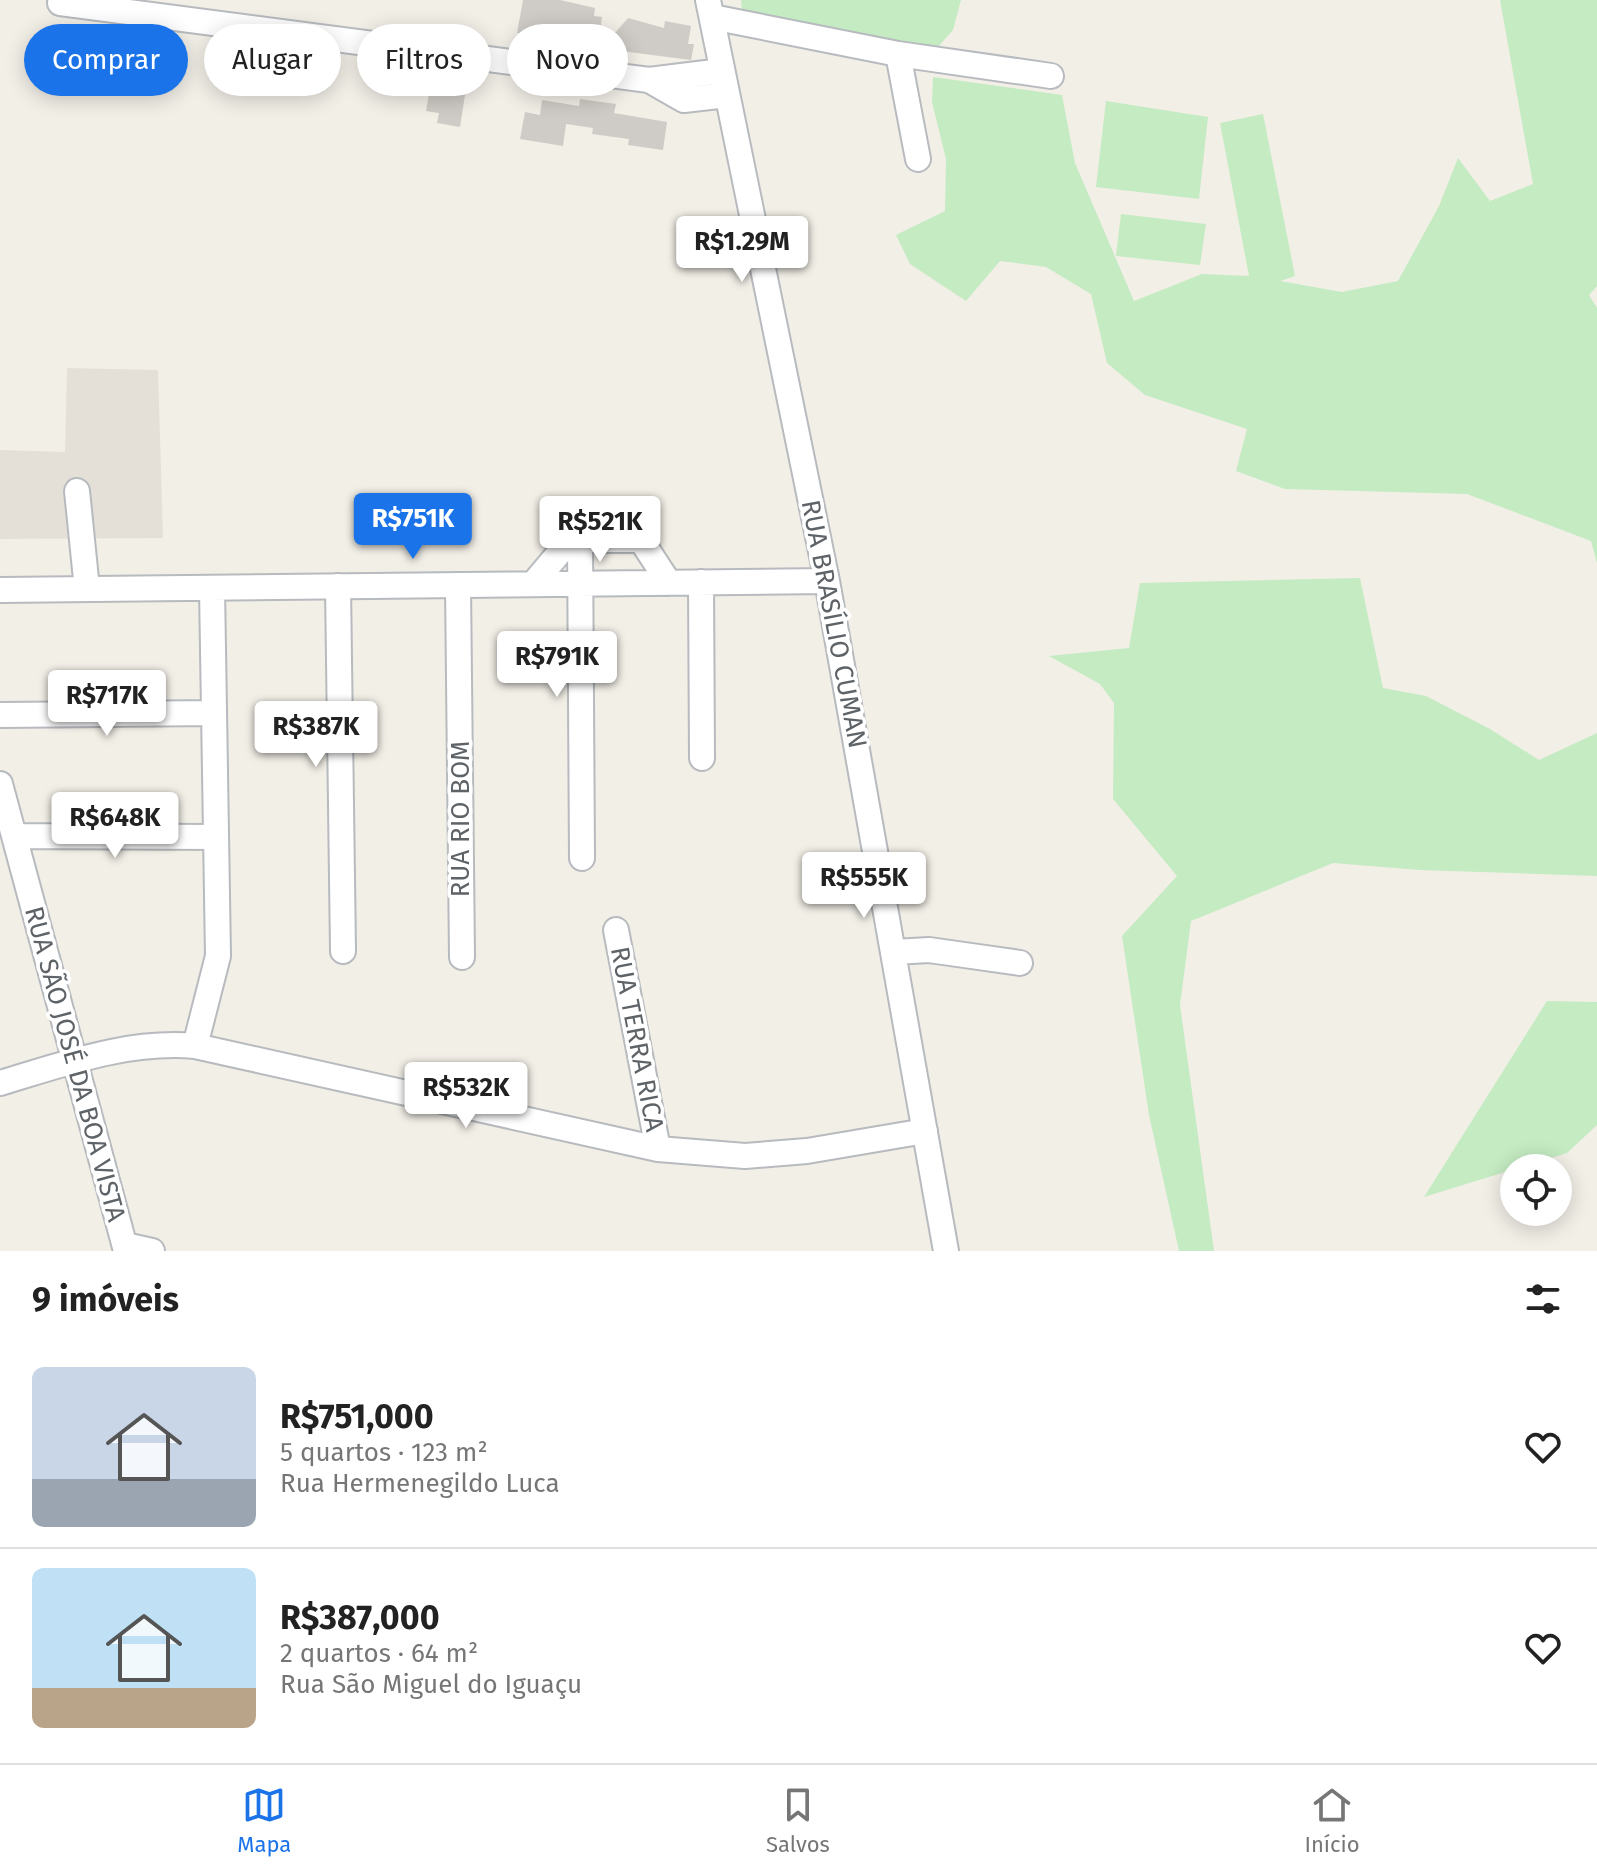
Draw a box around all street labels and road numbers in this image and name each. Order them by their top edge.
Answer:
street label: RUA BRASÍLIO CUMAN [795,497,873,751]
street label: RUA RIO BOM [445,741,476,897]
street label: RUA SÃO JOSÉ DA BOA VISTA [18,903,132,1225]
street label: RUA TERRA RICA [604,944,670,1134]

